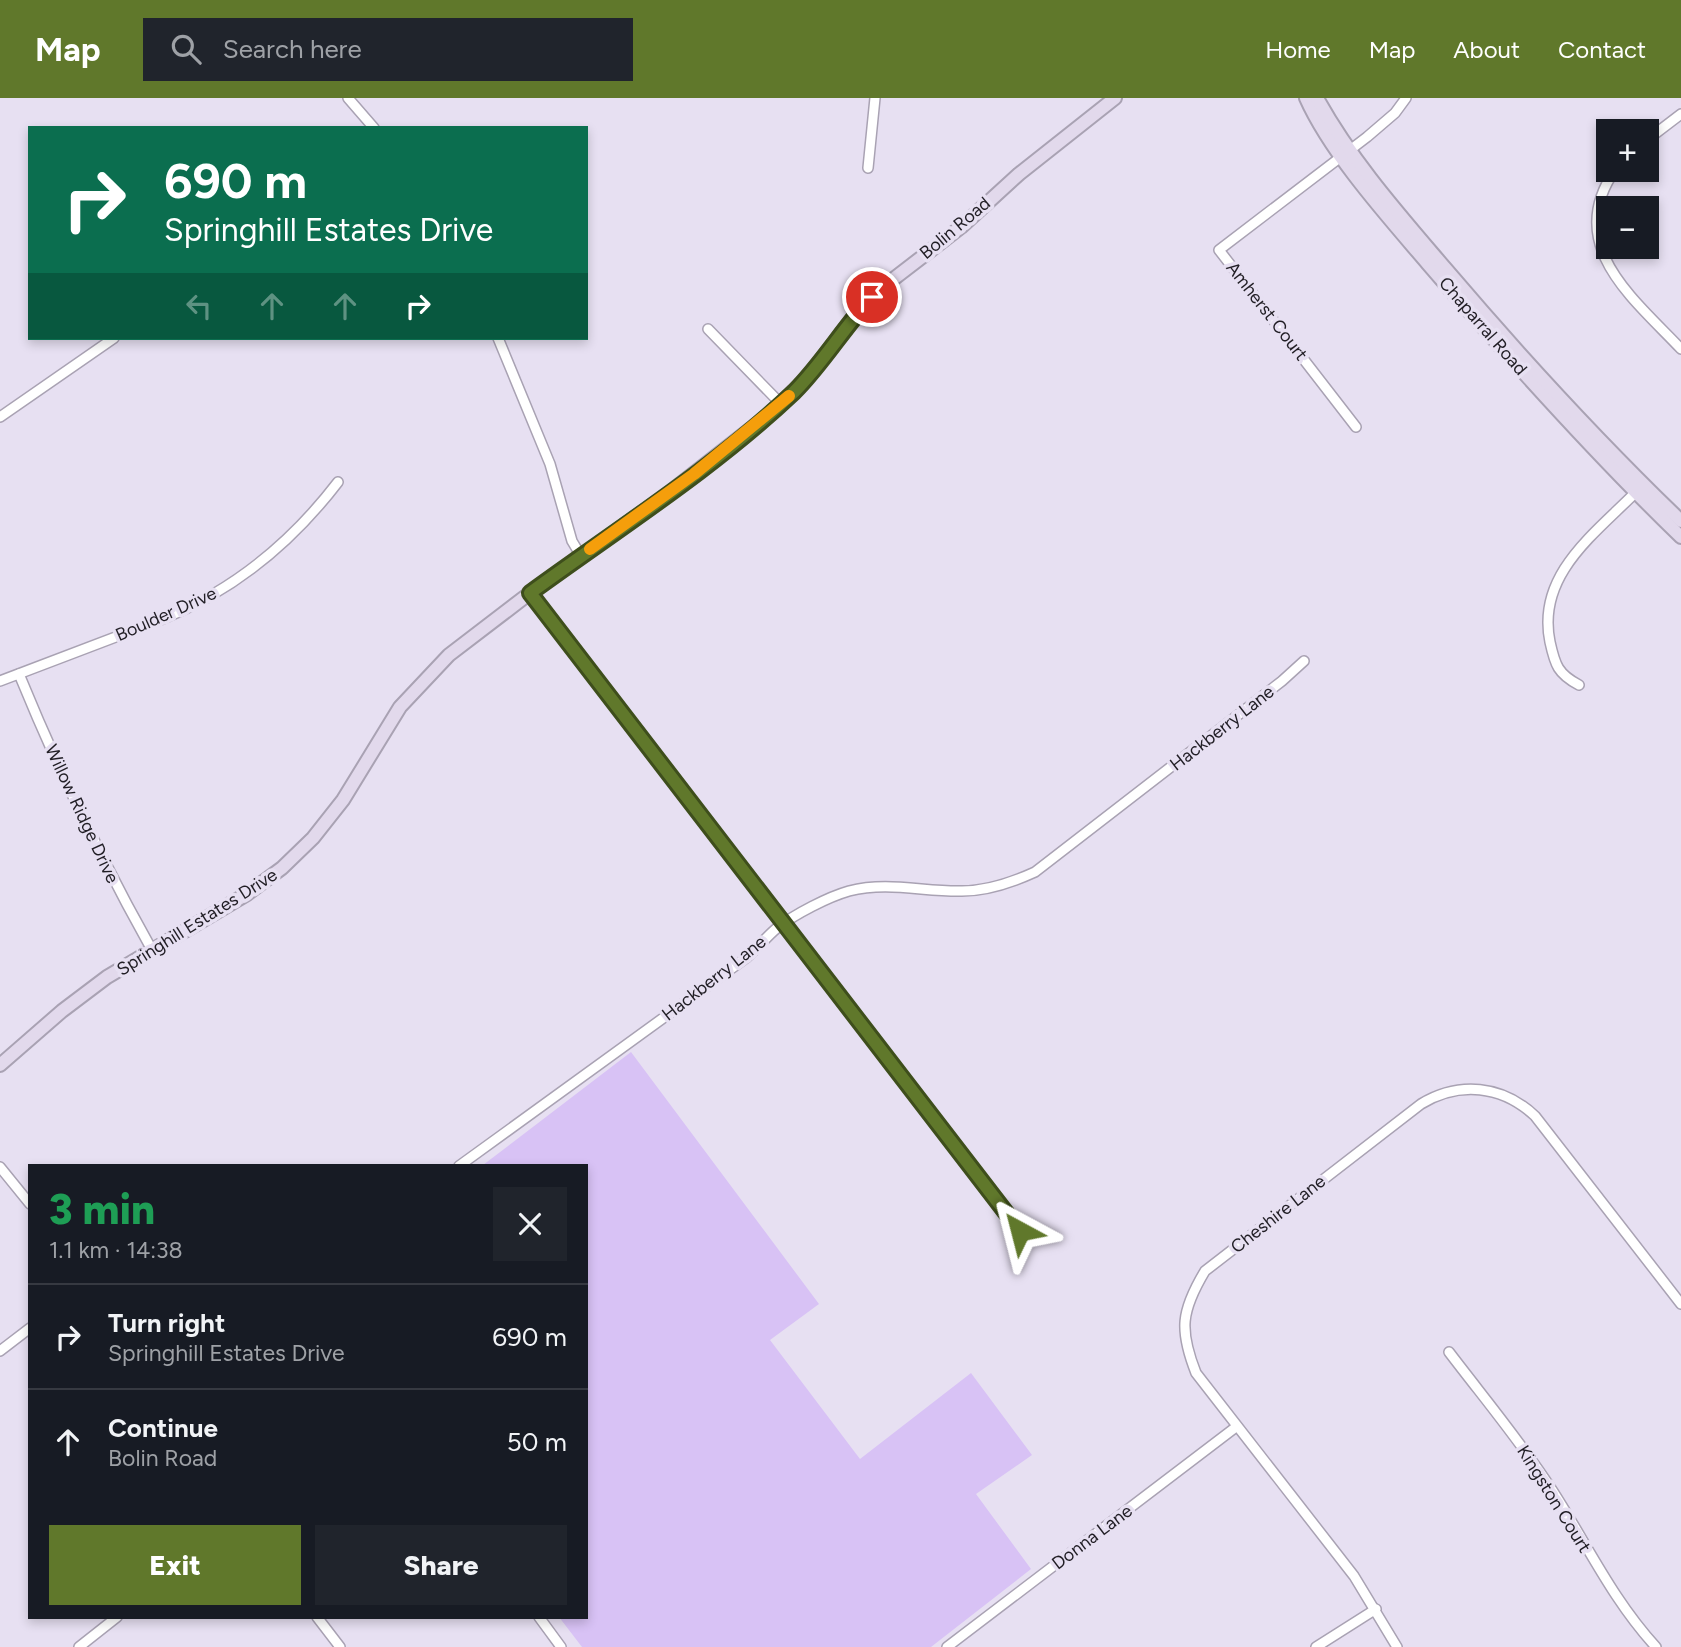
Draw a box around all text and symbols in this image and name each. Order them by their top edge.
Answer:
search box [143,18,633,81]
text: Map [35,30,101,69]
icon: search [167,30,205,68]
text: Search here [223,33,362,65]
text: Home [1265,35,1331,64]
text: Map [1369,35,1415,64]
text: About [1453,35,1520,64]
text: Contact [1558,35,1646,64]
map controls [1596,119,1659,259]
button: + [1596,119,1659,182]
text: 690 m [164,151,307,210]
icon: right [49,154,140,245]
street label: Bolin Road [915,192,995,264]
button: − [1596,196,1659,259]
text: Springhill Estates Drive [164,211,493,249]
street label: Amherst Court [1222,257,1313,365]
pin [842,267,902,327]
street label: Chaparral Road [1434,272,1532,380]
icon: arrive [853,278,891,316]
icon: left [180,287,218,325]
icon: ahead [253,287,291,325]
icon: ahead [326,287,364,325]
icon: right [399,287,437,325]
street label: Boulder Drive [112,582,220,646]
street label: Hackberry Lane [1166,680,1279,775]
street label: Willow Ridge Drive [40,741,124,887]
street label: Springhill Estates Drive [113,864,281,980]
street label: Hackberry Lane [658,930,771,1025]
street label: Cheshire Lane [1226,1170,1330,1258]
text: 3 min [49,1184,155,1235]
button: close [493,1187,567,1261]
position arrow [983,1194,1057,1268]
text: 1.1 km · 14:38 [49,1236,183,1264]
text: Turn right [108,1307,225,1339]
icon: right [49,1318,87,1356]
text: 690 m [492,1321,567,1353]
text: Springhill Estates Drive [108,1339,345,1367]
text: Continue [108,1412,218,1444]
icon: ahead [49,1423,87,1461]
text: 50 m [507,1426,567,1458]
street label: Kingston Court [1512,1441,1596,1557]
text: Bolin Road [108,1444,217,1472]
street label: Donna Lane [1047,1500,1137,1574]
button: Exit [49,1525,301,1605]
button: Share [315,1525,567,1605]

